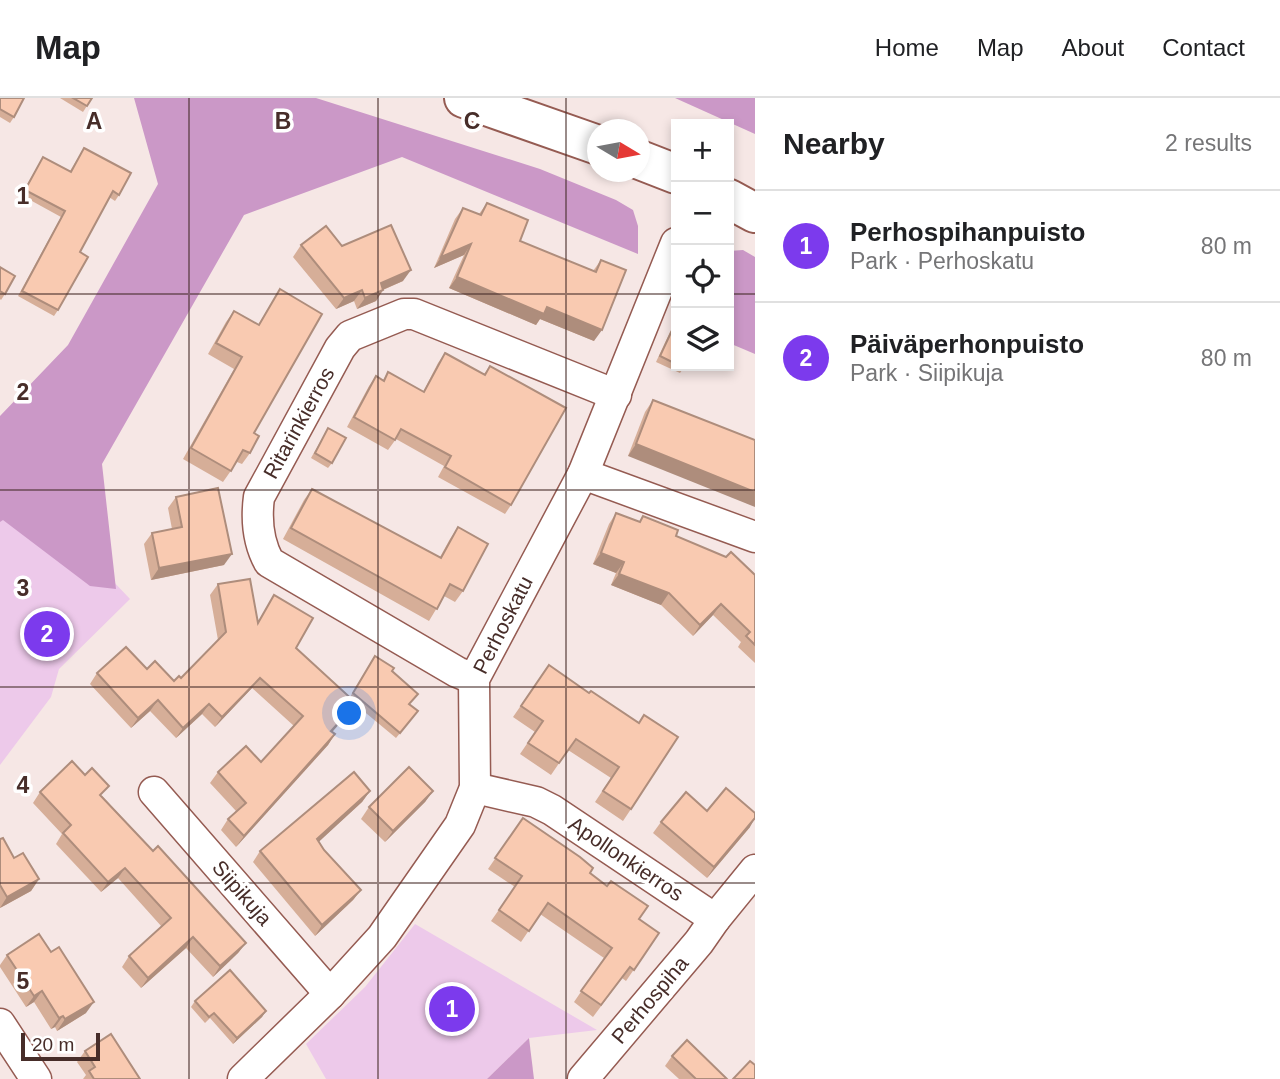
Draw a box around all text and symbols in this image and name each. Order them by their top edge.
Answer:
text: Map [35,29,101,66]
text: Home [875,34,939,61]
text: Map [977,34,1024,61]
text: About [1062,34,1124,61]
text: Contact [1162,34,1245,61]
text: A [86,108,102,134]
text: B [275,108,291,134]
text: C [464,108,480,134]
north arrow [587,119,650,182]
map controls [671,119,734,371]
button: + [671,119,734,182]
text: Nearby [783,127,885,160]
text: 2 results [1165,130,1252,156]
button: − [671,182,734,245]
text: 1 [17,183,30,209]
text: Perhospihanpuisto [850,217,1085,247]
text: 1 [800,233,812,259]
text: 80 m [1201,233,1252,259]
button: locate [671,245,734,308]
text: Park · Perhoskatu [850,248,1034,274]
button: layers [671,308,734,371]
text: Päiväperhonpuisto [850,329,1084,359]
text: 2 [800,345,812,371]
text: 80 m [1201,345,1252,371]
text: Park · Siipikuja [850,360,1003,386]
street label: Ritarinkierros [259,363,339,482]
text: 2 [17,379,29,405]
street label: Perhoskatu [468,572,537,677]
text: 3 [17,575,29,601]
pin: 2 [24,608,70,660]
your location [332,696,366,730]
text: 4 [17,772,30,798]
street label: Apollonkierros [565,812,688,905]
street label: Siipikuja [208,856,277,930]
street label: Perhospiha [607,951,693,1048]
text: 5 [17,968,30,994]
pin: 1 [429,983,475,1035]
scale bar [21,1030,100,1062]
text: 20 m [32,1034,74,1055]

